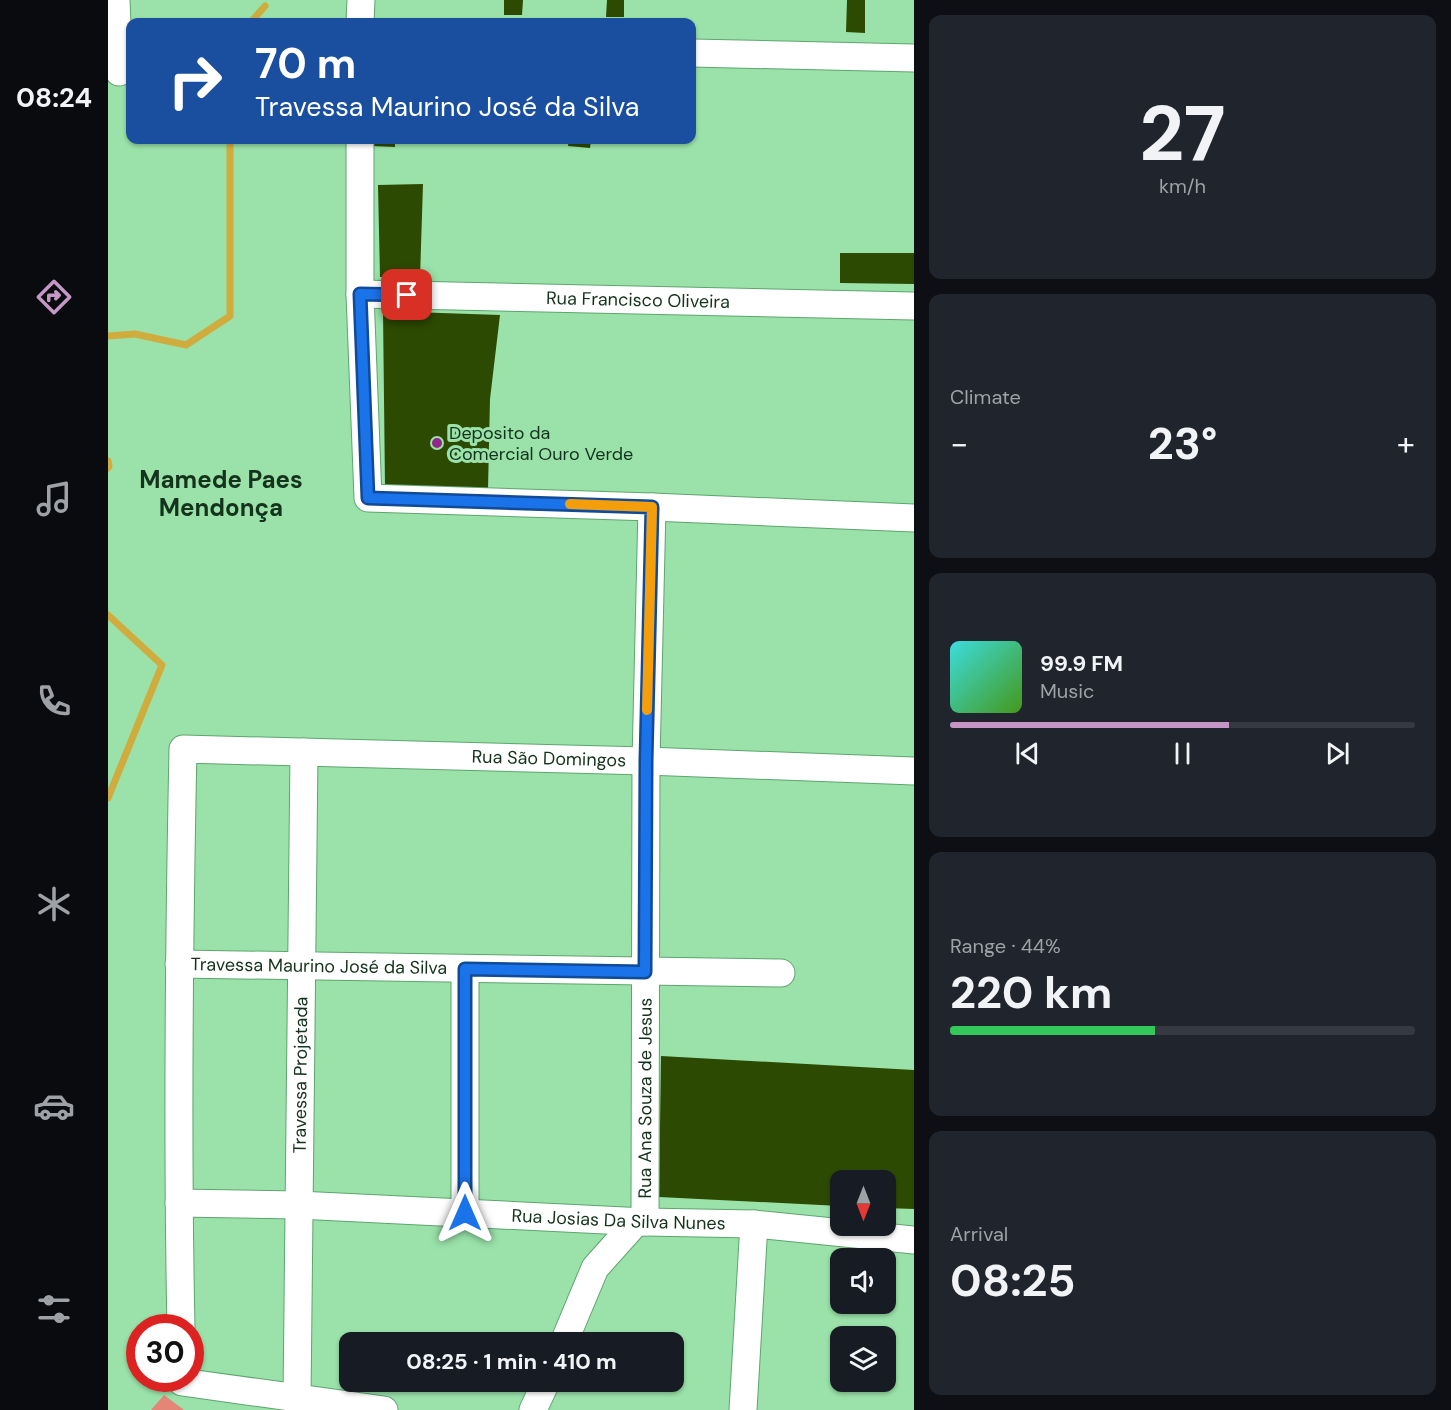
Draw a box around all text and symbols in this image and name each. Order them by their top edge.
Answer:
text: 70 m [255,36,356,91]
icon: right [156,42,234,120]
text: 08:24 [16,80,92,115]
text: 27 [1139,83,1226,184]
text: Travessa Maurino José da Silva [255,89,639,124]
text: km/h [1159,173,1206,199]
pin [381,269,432,320]
icon: directions [33,276,75,318]
icon: arrive [390,278,423,311]
street label: Rua Francisco Oliveira [546,286,730,314]
text: Climate [950,384,1021,410]
text: 23° [1148,414,1217,473]
place label: Deposito da Comercial Ouro Verde [449,421,633,466]
text: − [950,422,968,465]
text: + [1397,422,1415,465]
marker: Deposito da Comercial Ouro Verde [430,436,444,450]
district label: Mamede Paes Mendonça [139,464,303,523]
icon: music [33,478,75,520]
text: 99.9 FM [1040,649,1123,678]
text: Music [1040,678,1095,704]
icon: phone [33,680,75,722]
icon: previous [1011,737,1044,770]
icon: pause [1166,737,1199,770]
icon: next [1321,737,1354,770]
street label: Rua São Domingos [471,744,626,772]
icon: climate [33,883,75,925]
text: Range · 44% [950,933,1061,959]
street label: Travessa Maurino José da Silva [191,952,447,980]
text: 220 km [950,963,1112,1022]
street label: Travessa Projetada [288,996,313,1154]
street label: Rua Ana Souza de Jesus [633,998,657,1198]
icon: car [33,1085,75,1127]
north arrow [830,1170,896,1236]
map controls [830,1170,896,1392]
position arrow [433,1181,497,1245]
street label: Rua Josias Da Silva Nunes [511,1203,726,1235]
text: Arrival [950,1221,1008,1247]
button: sound [830,1248,896,1314]
text: 08:25 [950,1251,1076,1310]
icon: filters [33,1288,75,1330]
speed limit sign: 30 [126,1314,204,1392]
button: layers [830,1326,896,1392]
text: 08:25 · 1 min · 410 m [406,1347,617,1376]

